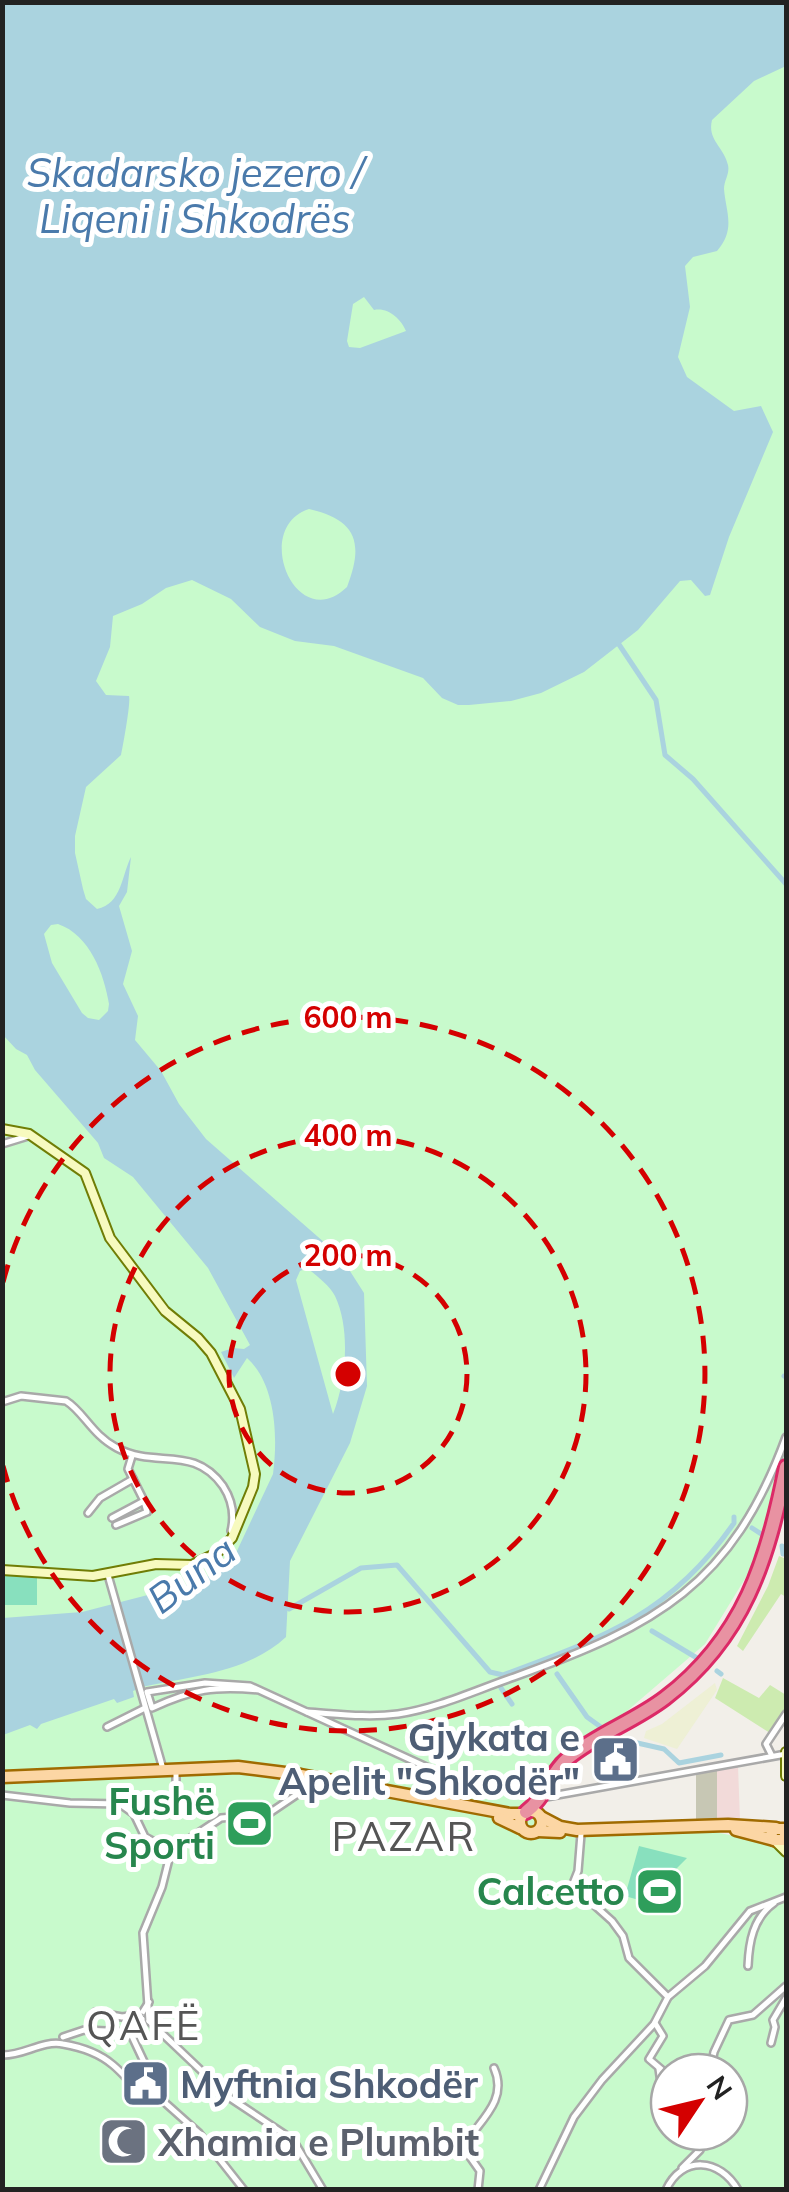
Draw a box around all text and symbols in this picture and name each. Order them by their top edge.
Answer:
water label: Skadarsko jezero / Liqeni i Shkodrës [26,147,368,243]
text: 600 m [303,998,393,1036]
text: 400 m [303,1116,393,1154]
text: 200 m [303,1236,393,1274]
centre of rings [330,1356,366,1392]
water label: Buna [137,1525,245,1623]
place label: Gjykata e Apelit "Shkodër" [279,1713,580,1805]
public building icon: Gjykata e Apelit "Shkodër" [589,1733,641,1785]
place label: Fushë Sporti [104,1777,215,1869]
sports icon: Fushë Sporti [224,1797,276,1849]
district label: PAZAR [331,1811,477,1861]
sports icon: Calcetto [634,1865,686,1917]
place label: Calcetto [477,1867,625,1915]
district label: QAFË [86,2000,202,2050]
north arrow [649,2052,749,2152]
public building icon: Myftnia Shkodër [119,2058,171,2110]
place label: Myftnia Shkodër [180,2060,478,2108]
text: N [699,2069,740,2106]
mosque icon: Xhamia e Plumbit [97,2116,149,2168]
place label: Xhamia e Plumbit [157,2118,479,2166]

